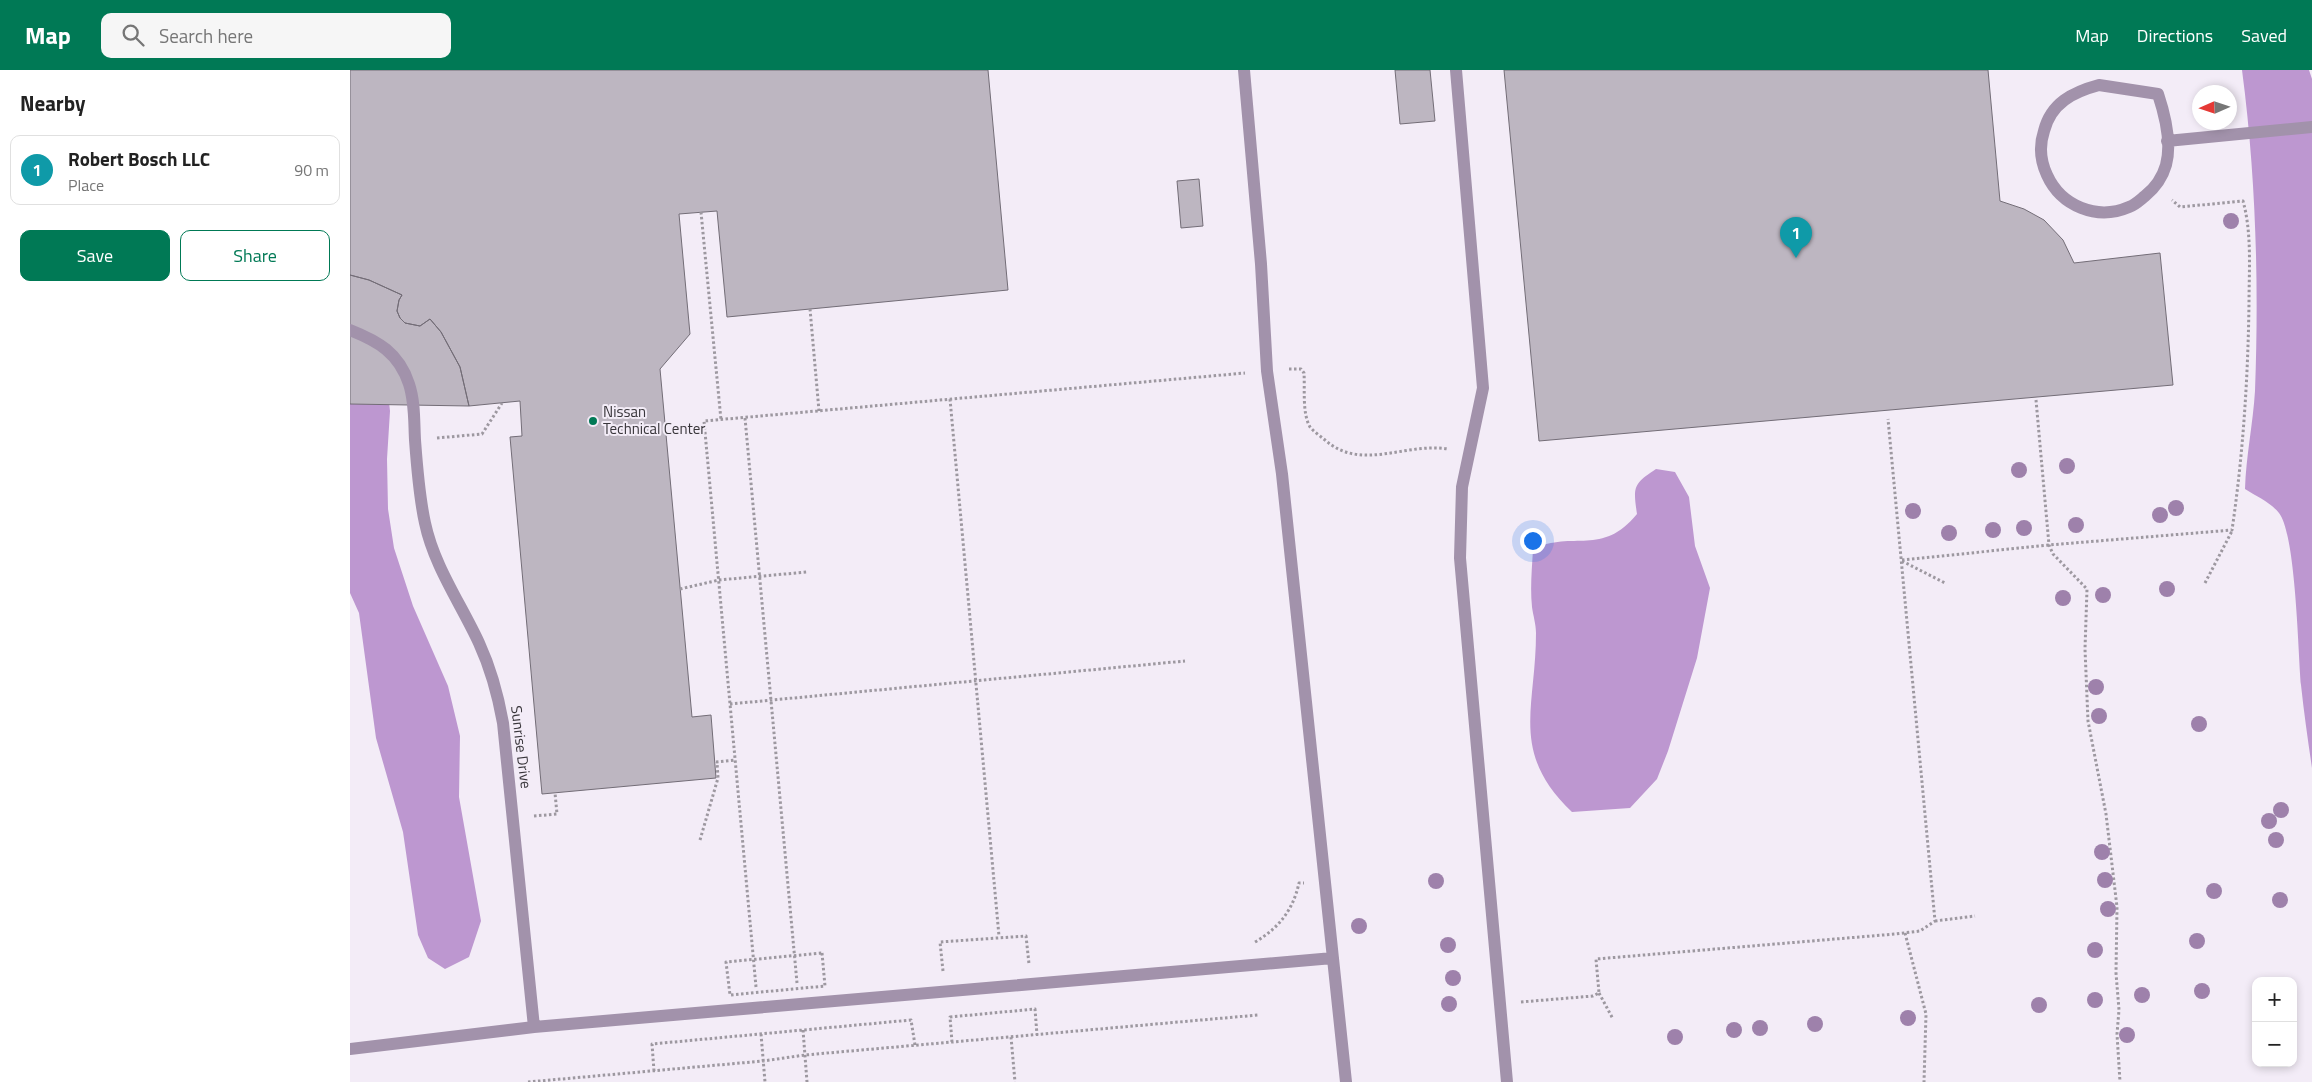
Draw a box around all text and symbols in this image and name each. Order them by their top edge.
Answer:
search box [101,13,451,58]
text: Map [25,17,71,53]
icon: search [119,21,147,49]
text: Search here [159,21,253,50]
text: Map [2075,22,2109,49]
text: Directions [2137,22,2213,49]
text: Saved [2241,22,2287,49]
north arrow [2192,85,2237,130]
text: Nearby [20,87,85,119]
text: Robert Bosch LLC [68,144,210,173]
text: 1 [33,158,41,182]
text: 90 m [294,158,329,182]
text: Place [68,173,104,197]
pin: 1 [1780,217,1812,258]
button: Save [20,230,170,281]
button: Share [180,230,330,281]
place label: Nissan Technical Center [603,400,705,440]
marker: Nissan Technical Center [587,415,599,427]
your location [1520,528,1546,554]
street label: Sunrise Drive [505,704,538,790]
map controls [2252,977,2297,1067]
button: + [2252,977,2297,1022]
button: − [2252,1022,2297,1067]

